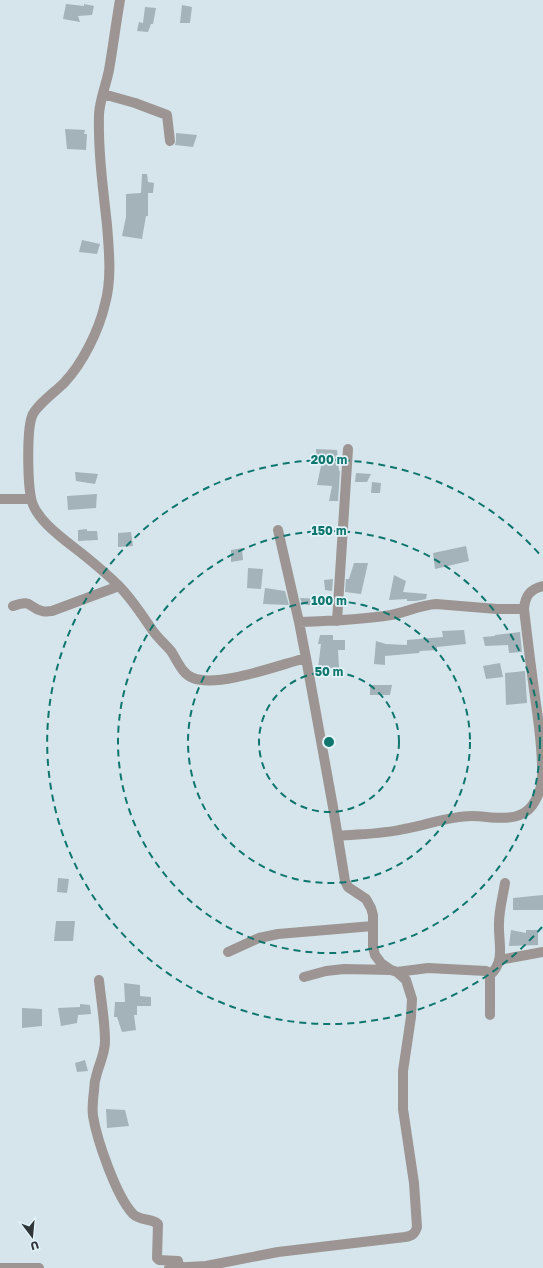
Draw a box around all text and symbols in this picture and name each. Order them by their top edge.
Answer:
text: 200 m [311,452,347,467]
text: 150 m [312,523,346,538]
text: 100 m [311,593,347,608]
text: 50 m [315,664,343,679]
centre of rings [322,735,336,749]
north arrow [12,1216,52,1256]
text: U [29,1239,41,1253]

